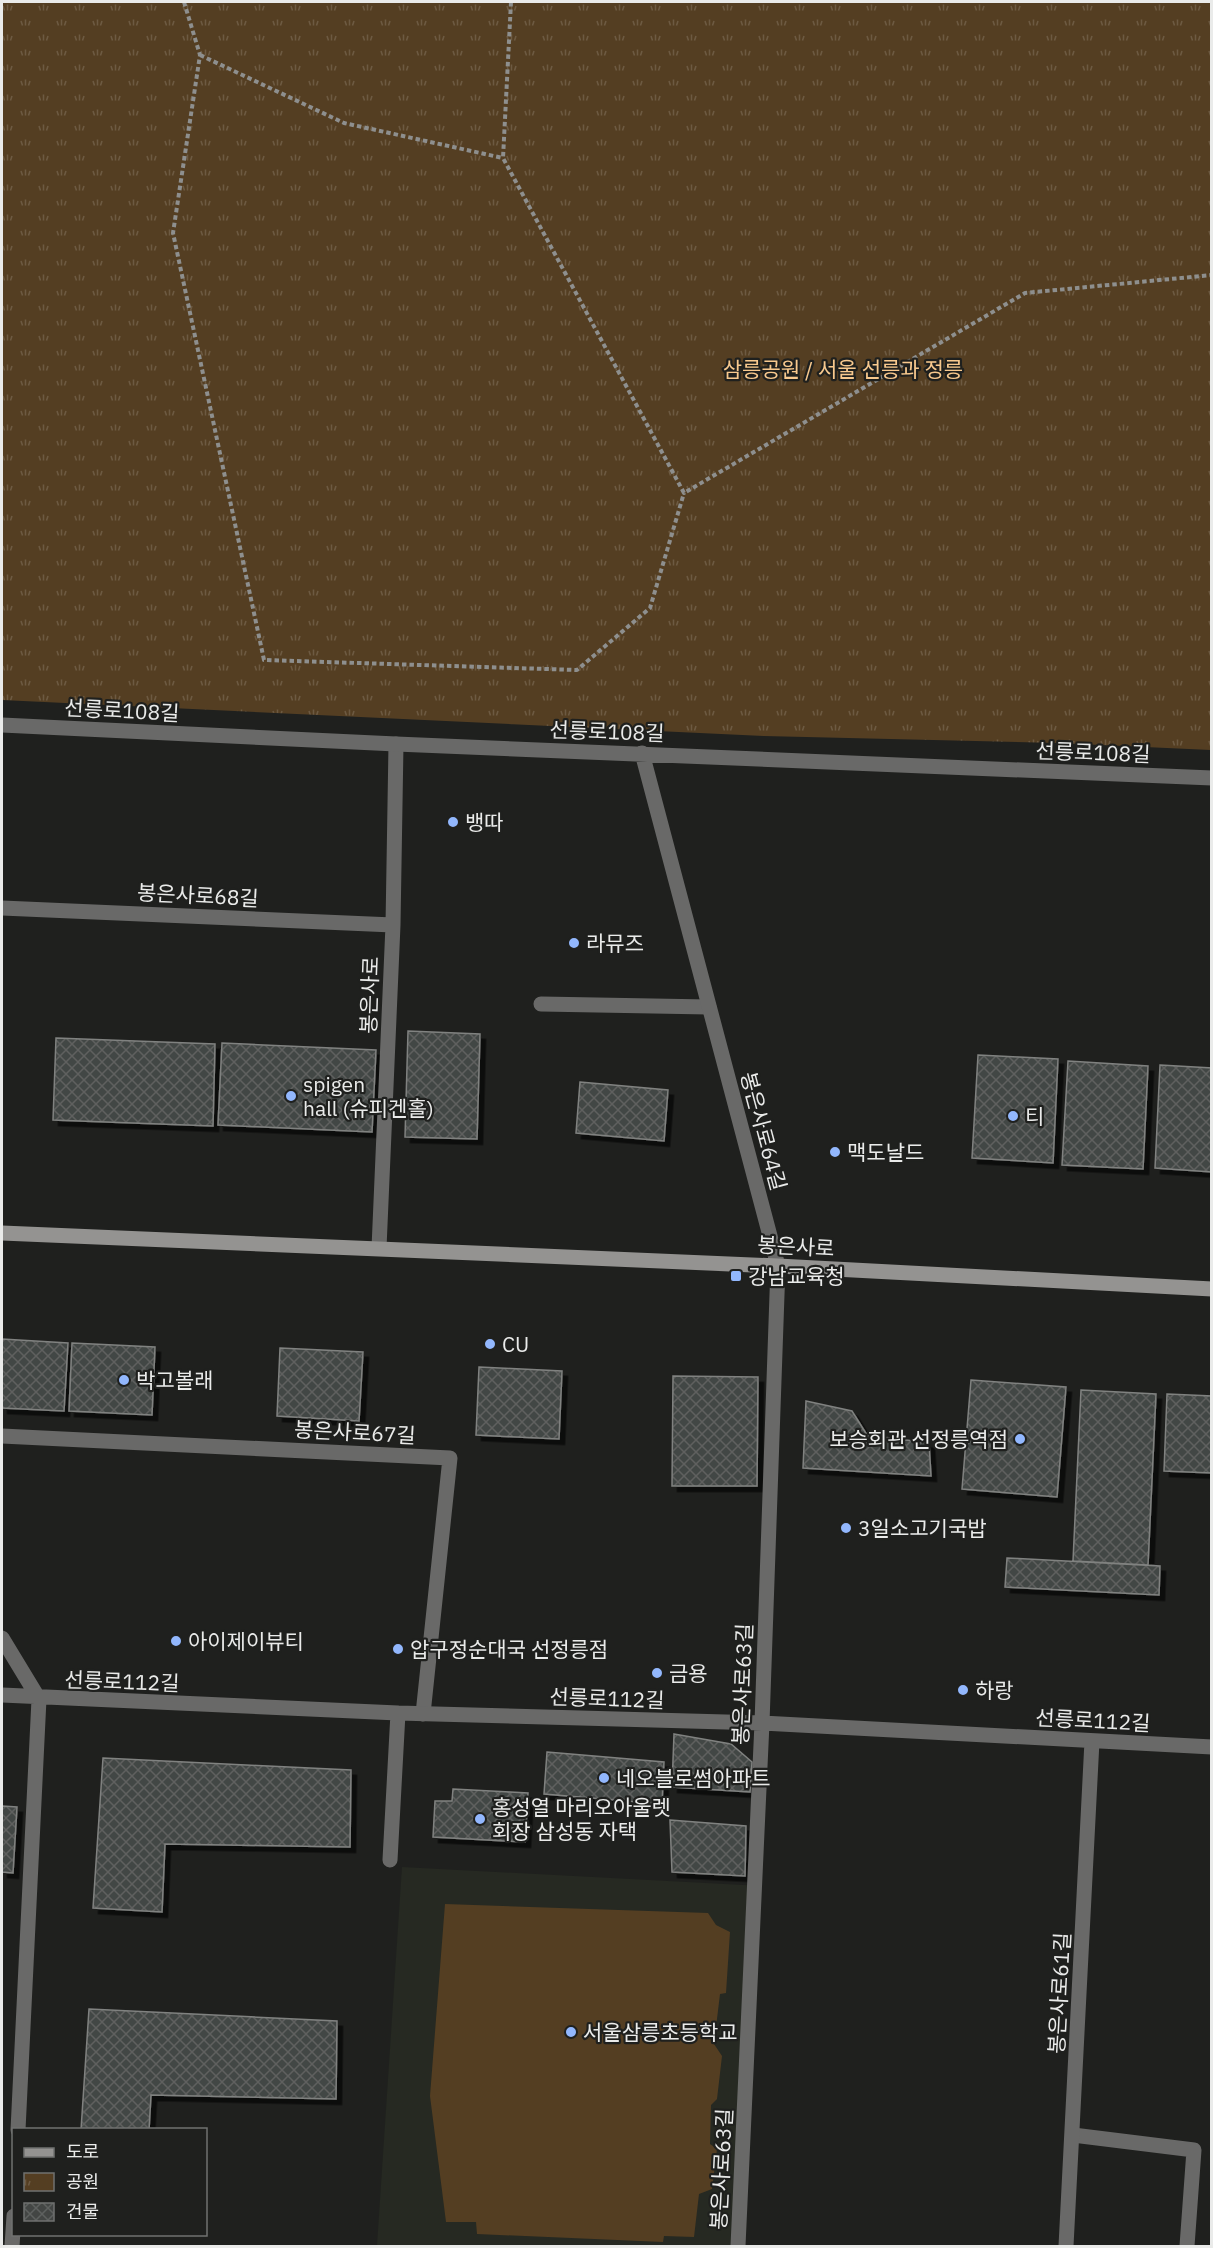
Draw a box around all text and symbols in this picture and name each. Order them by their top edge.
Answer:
park label: 삼릉공원 / 서울 선릉과 정릉 [723,355,963,383]
street label: 선릉로108길 [64,693,180,727]
street label: 선릉로108길 [549,715,665,747]
street label: 선릉로108길 [1035,736,1151,768]
place label: 뱅따 [465,808,504,836]
marker: 뱅따 [446,815,460,829]
street label: 봉은사로68길 [136,878,260,912]
place label: 라뮤즈 [586,929,644,957]
marker: 라뮤즈 [567,936,581,950]
street label: 봉은사로 [354,956,384,1034]
street label: 봉은사로64길 [735,1069,793,1193]
place label: spigen hall (슈피겐홀) [303,1070,434,1122]
marker: spigen hall (슈피겐홀) [284,1089,298,1103]
place label: 티 [1025,1102,1044,1130]
marker: 티 [1006,1109,1020,1123]
place label: 맥도날드 [847,1138,924,1166]
marker: 맥도날드 [828,1145,842,1159]
street label: 봉은사로 [757,1230,835,1262]
place label: 강남교육청 [748,1262,845,1290]
marker: 강남교육청 [729,1269,743,1283]
place label: CU [502,1330,529,1358]
marker: CU [483,1337,497,1351]
place label: 박고볼래 [136,1366,213,1394]
marker: 박고볼래 [117,1373,131,1387]
street label: 봉은사로67길 [293,1415,417,1449]
place label: 보승회관 선정릉역점 [829,1425,1008,1453]
marker: 보승회관 선정릉역점 [1013,1432,1027,1446]
place label: 3일소고기국밥 [858,1514,987,1542]
marker: 3일소고기국밥 [839,1521,853,1535]
street label: 봉은사로63길 [726,1623,758,1745]
place label: 아이제이뷰티 [188,1627,304,1655]
marker: 아이제이뷰티 [169,1634,183,1648]
place label: 압구정순대국 선정릉점 [410,1635,608,1663]
marker: 압구정순대국 선정릉점 [391,1642,405,1656]
place label: 금용 [669,1659,708,1687]
street label: 선릉로112길 [64,1665,180,1697]
marker: 금용 [650,1666,664,1680]
place label: 하랑 [975,1676,1014,1704]
street label: 선릉로112길 [549,1682,665,1714]
marker: 하랑 [956,1683,970,1697]
street label: 선릉로112길 [1035,1703,1151,1737]
place label: 네오블로썸아파트 [616,1764,771,1792]
marker: 네오블로썸아파트 [597,1771,611,1785]
place label: 홍성열 마리오아울렛 회장 삼성동 자택 [492,1793,671,1845]
marker: 홍성열 마리오아울렛 회장 삼성동 자택 [473,1812,487,1826]
street label: 봉은사로61길 [1042,1931,1076,2055]
place label: 서울삼릉초등학교 [583,2018,738,2046]
marker: 서울삼릉초등학교 [564,2025,578,2039]
street label: 봉은사로63길 [704,2107,738,2231]
legend [12,2128,207,2236]
text: 도로 [66,2140,99,2163]
text: 공원 [66,2170,99,2193]
text: 건물 [66,2200,99,2223]

